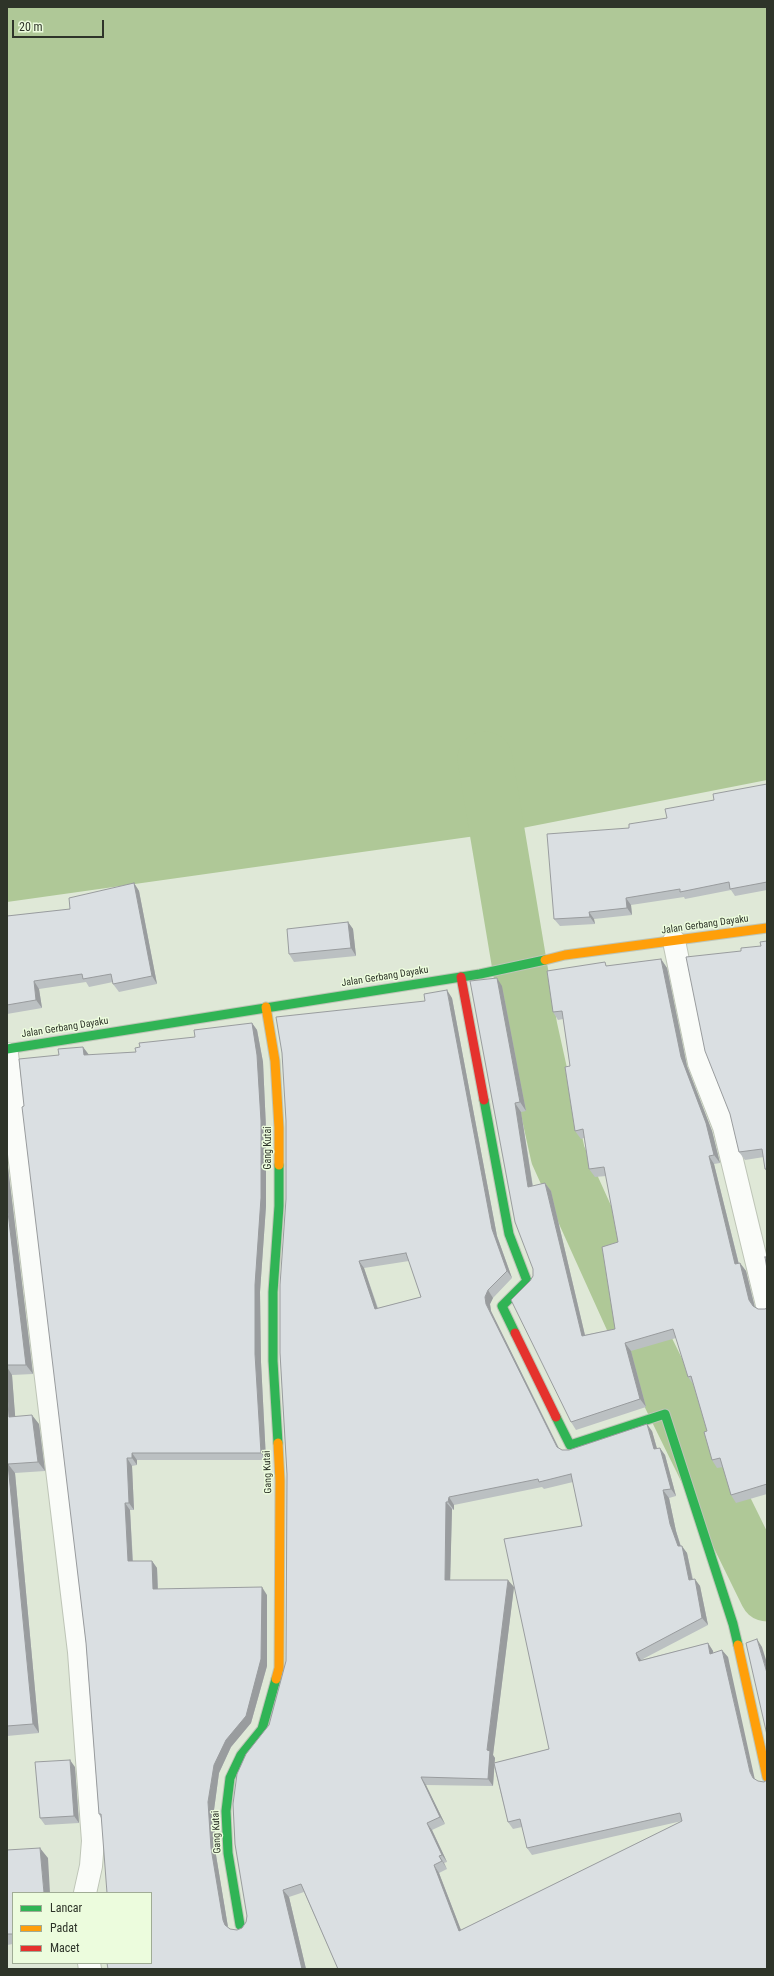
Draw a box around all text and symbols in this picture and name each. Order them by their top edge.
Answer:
scale bar [14,12,106,38]
text: 20 m [19,20,43,34]
street label: Jalan Gerbang Dayaku [661,913,749,937]
street label: Jalan Gerbang Dayaku [341,964,429,990]
street label: Jalan Gerbang Dayaku [21,1015,109,1041]
street label: Gang Kutai [262,1127,274,1169]
street label: Gang Kutai [261,1450,275,1494]
street label: Gang Kutai [210,1810,224,1854]
legend [12,1892,152,1964]
text: Lancar [50,1901,82,1915]
text: Padat [50,1921,78,1935]
text: Macet [50,1941,80,1955]

